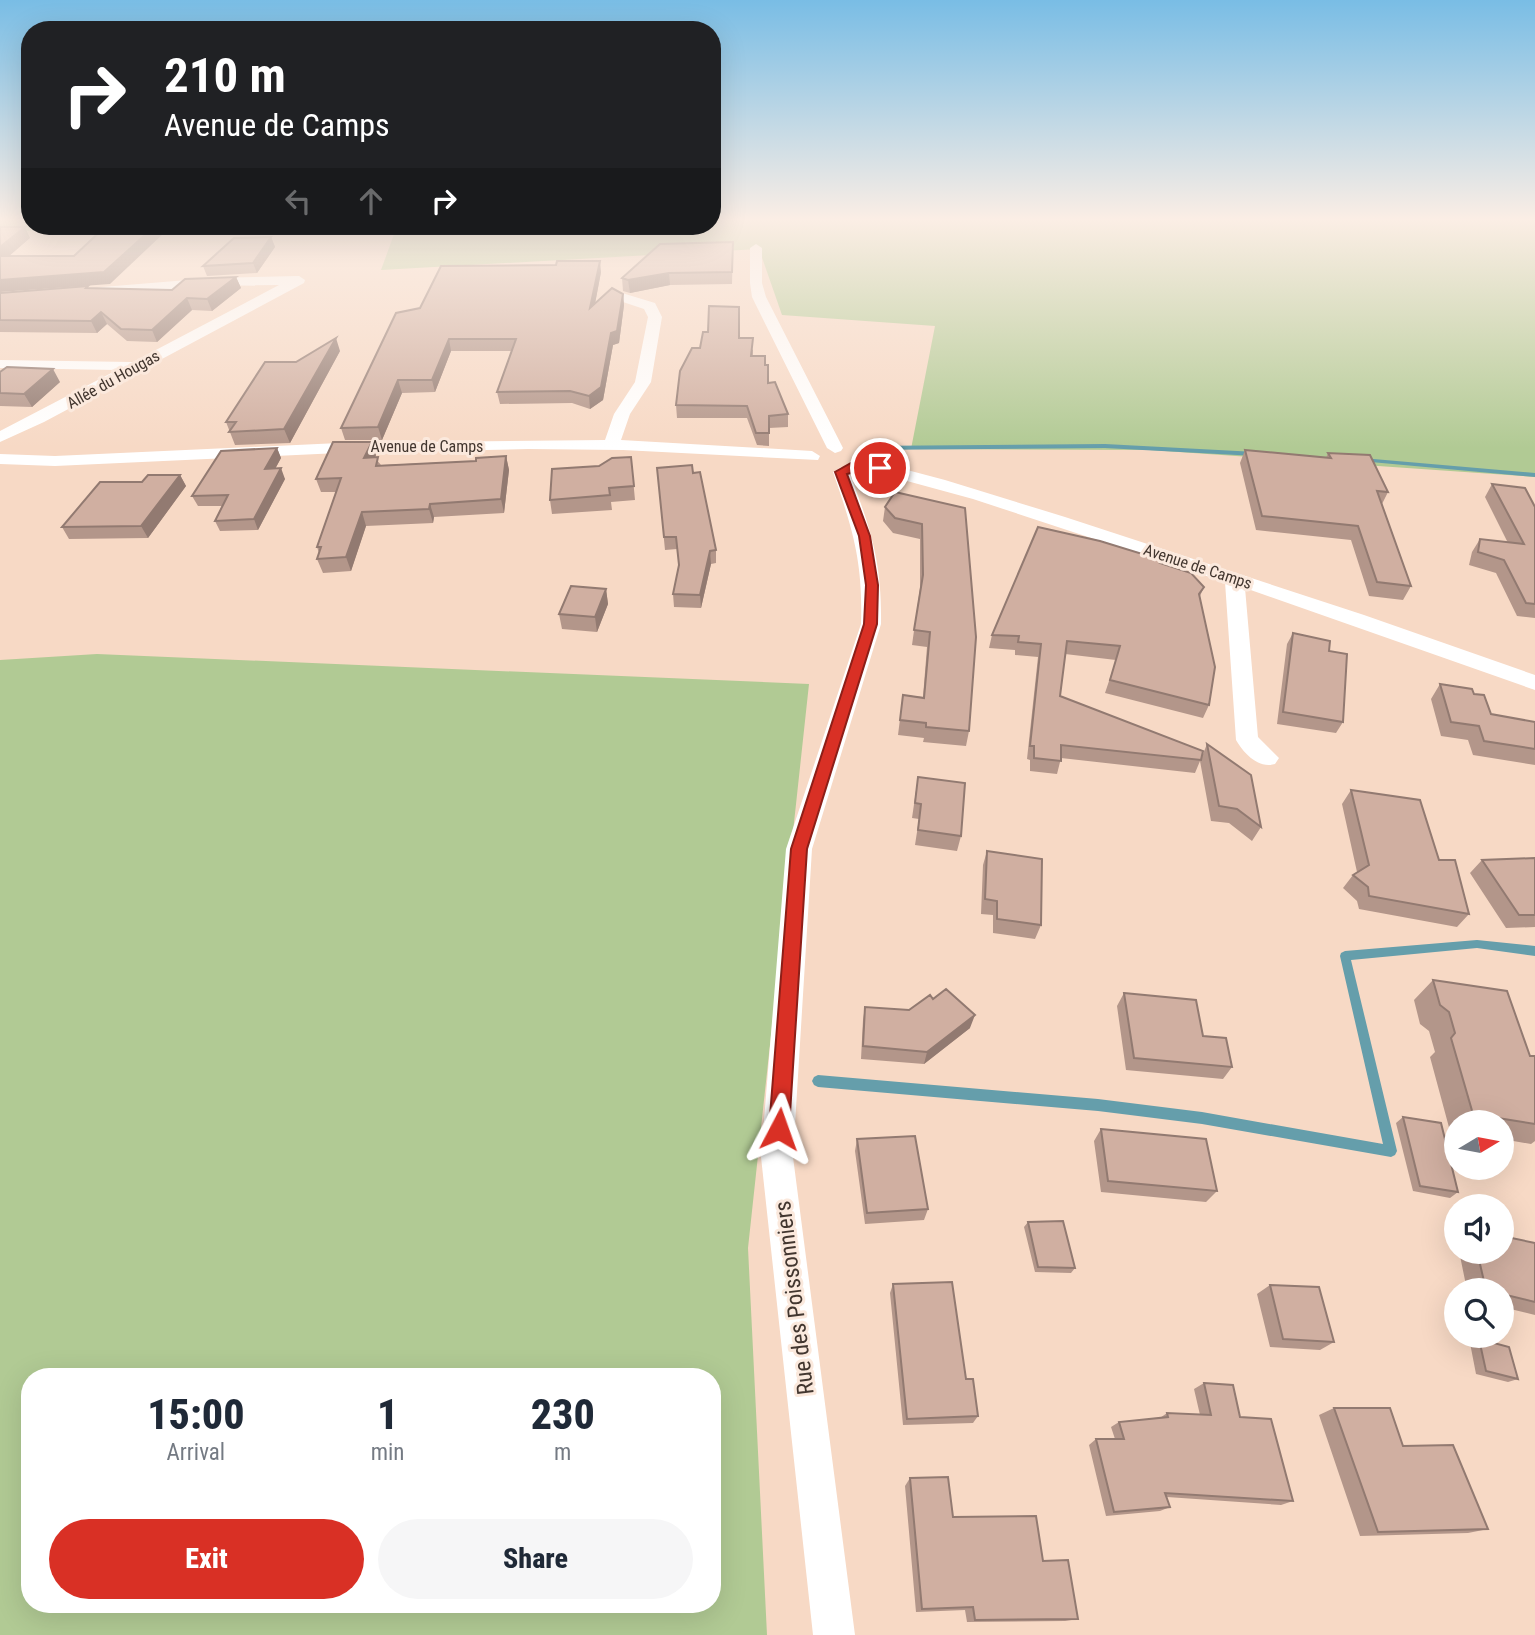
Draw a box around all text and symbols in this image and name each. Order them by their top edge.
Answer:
text: 210 m [164,47,286,104]
icon: right [49,49,140,140]
text: Avenue de Camps [164,106,390,144]
icon: left [279,182,317,220]
icon: ahead [352,182,390,220]
icon: right [425,182,463,220]
street label: Allée du Hougas [64,346,163,413]
street label: Avenue de Camps [371,437,483,456]
pin [850,438,910,498]
icon: arrive [861,449,899,487]
street label: Avenue de Camps [1141,540,1254,593]
position arrow [742,1092,816,1166]
north arrow [1444,1110,1514,1180]
map controls [1444,1110,1514,1348]
button: sound [1444,1194,1514,1264]
street label: Rue des Poissonniers [769,1199,820,1396]
button: search [1444,1278,1514,1348]
text: 15:00 [147,1390,244,1439]
text: 1 [377,1390,398,1439]
text: 230 [531,1390,595,1439]
text: Arrival [167,1439,225,1466]
text: min [371,1439,404,1466]
text: m [554,1439,571,1466]
button: Exit [49,1519,364,1599]
button: Share [378,1519,693,1599]

